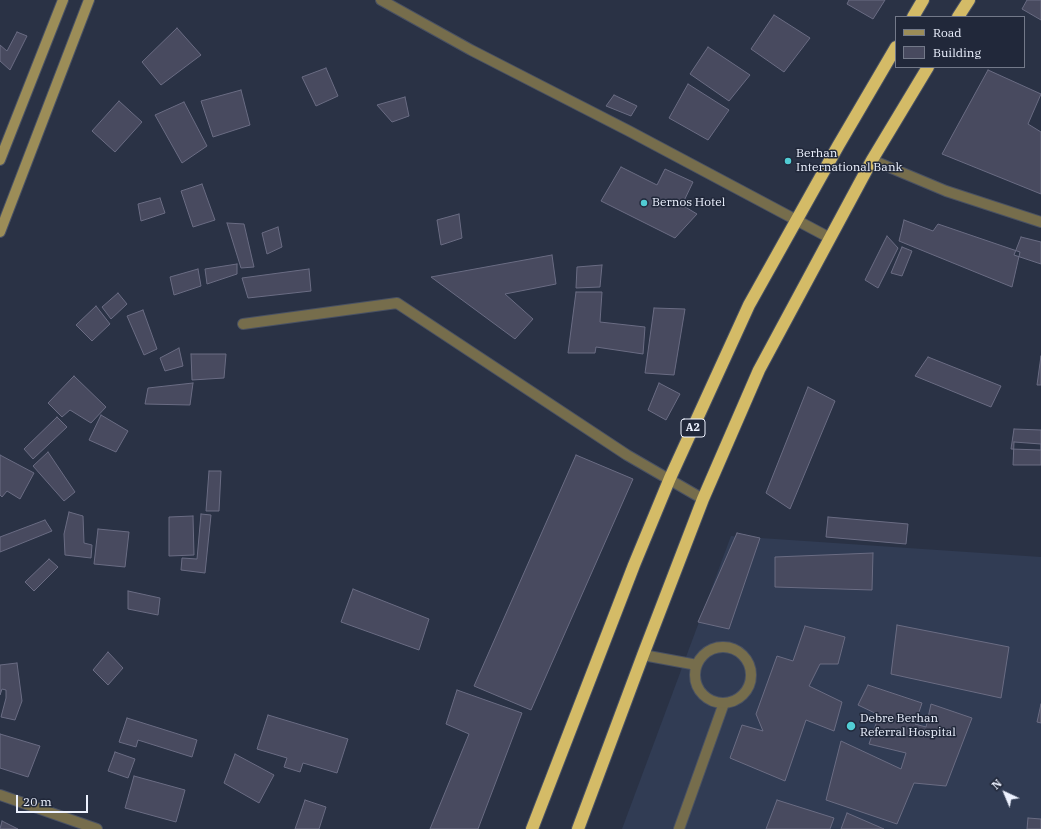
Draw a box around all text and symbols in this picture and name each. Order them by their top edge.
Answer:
legend [895,16,1025,68]
text: Road [933,25,962,40]
text: Building [933,45,981,60]
place label: Berhan International Bank [796,147,903,175]
marker: Berhan International Bank [783,156,793,166]
place label: Bernos Hotel [652,196,725,210]
marker: Bernos Hotel [639,198,649,208]
road number: A2 [681,419,705,437]
place label: Debre Berhan Referral Hospital [860,712,956,740]
marker: Debre Berhan Referral Hospital [845,720,857,732]
north arrow [985,773,1025,813]
text: N [989,776,1005,792]
scale bar [18,787,90,813]
text: 20 m [23,794,52,809]

